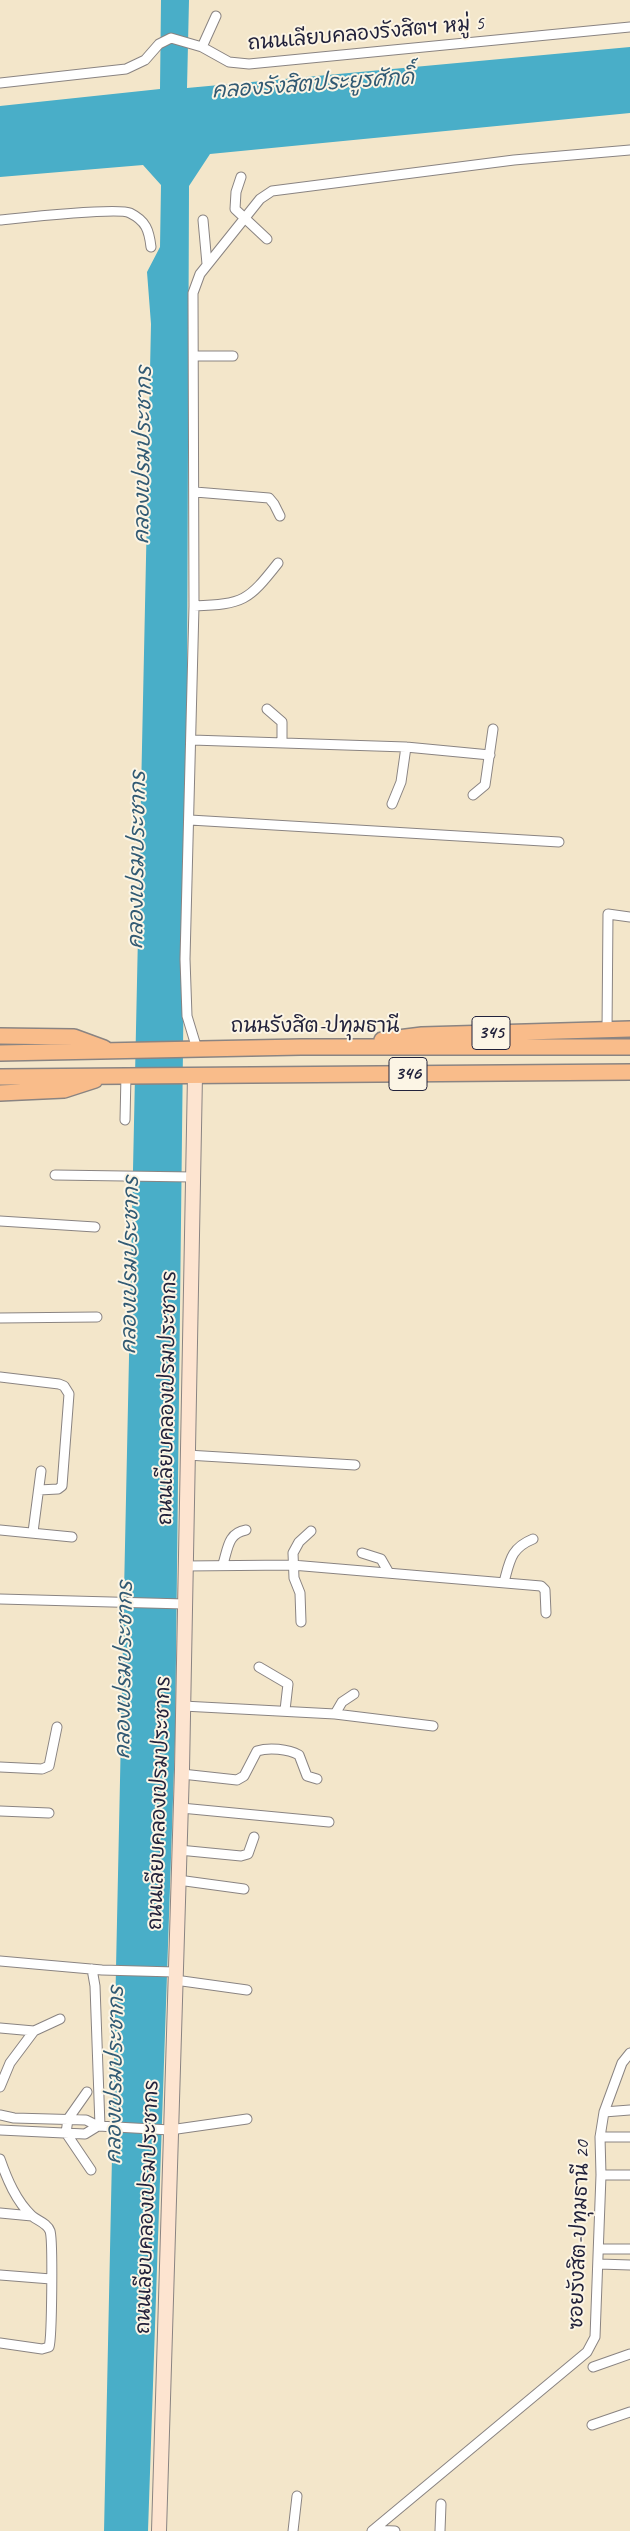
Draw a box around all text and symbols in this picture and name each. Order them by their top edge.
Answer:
street label: ถนนเลียบคลองรังสิตฯ หมู่ 5 [247,12,485,56]
water label: คลองรังสิตประยูรศักดิ์ [211,65,415,105]
water label: คลองเปรมประชากร [130,366,158,544]
water label: คลองเปรมประชากร [124,771,152,949]
street label: ถนนรังสิต-ปทุมธานี [231,1015,399,1039]
road number: 345 [472,1016,510,1050]
road number: 346 [389,1058,427,1090]
water label: คลองเปรมประชากร [117,1176,145,1354]
street label: ถนนเลียบคลองเปรมประชากร [154,1271,182,1525]
water label: คลองเปรมประชากร [111,1581,139,1759]
street label: ถนนเลียบคลองเปรมประชากร [144,1675,176,1931]
water label: คลองเปรมประชากร [102,1986,130,2164]
street label: ถนนเลียบคลองเปรมประชากร [132,2079,164,2335]
street label: ซอยรังสิต-ปทุมธานี 20 [565,2140,595,2330]

